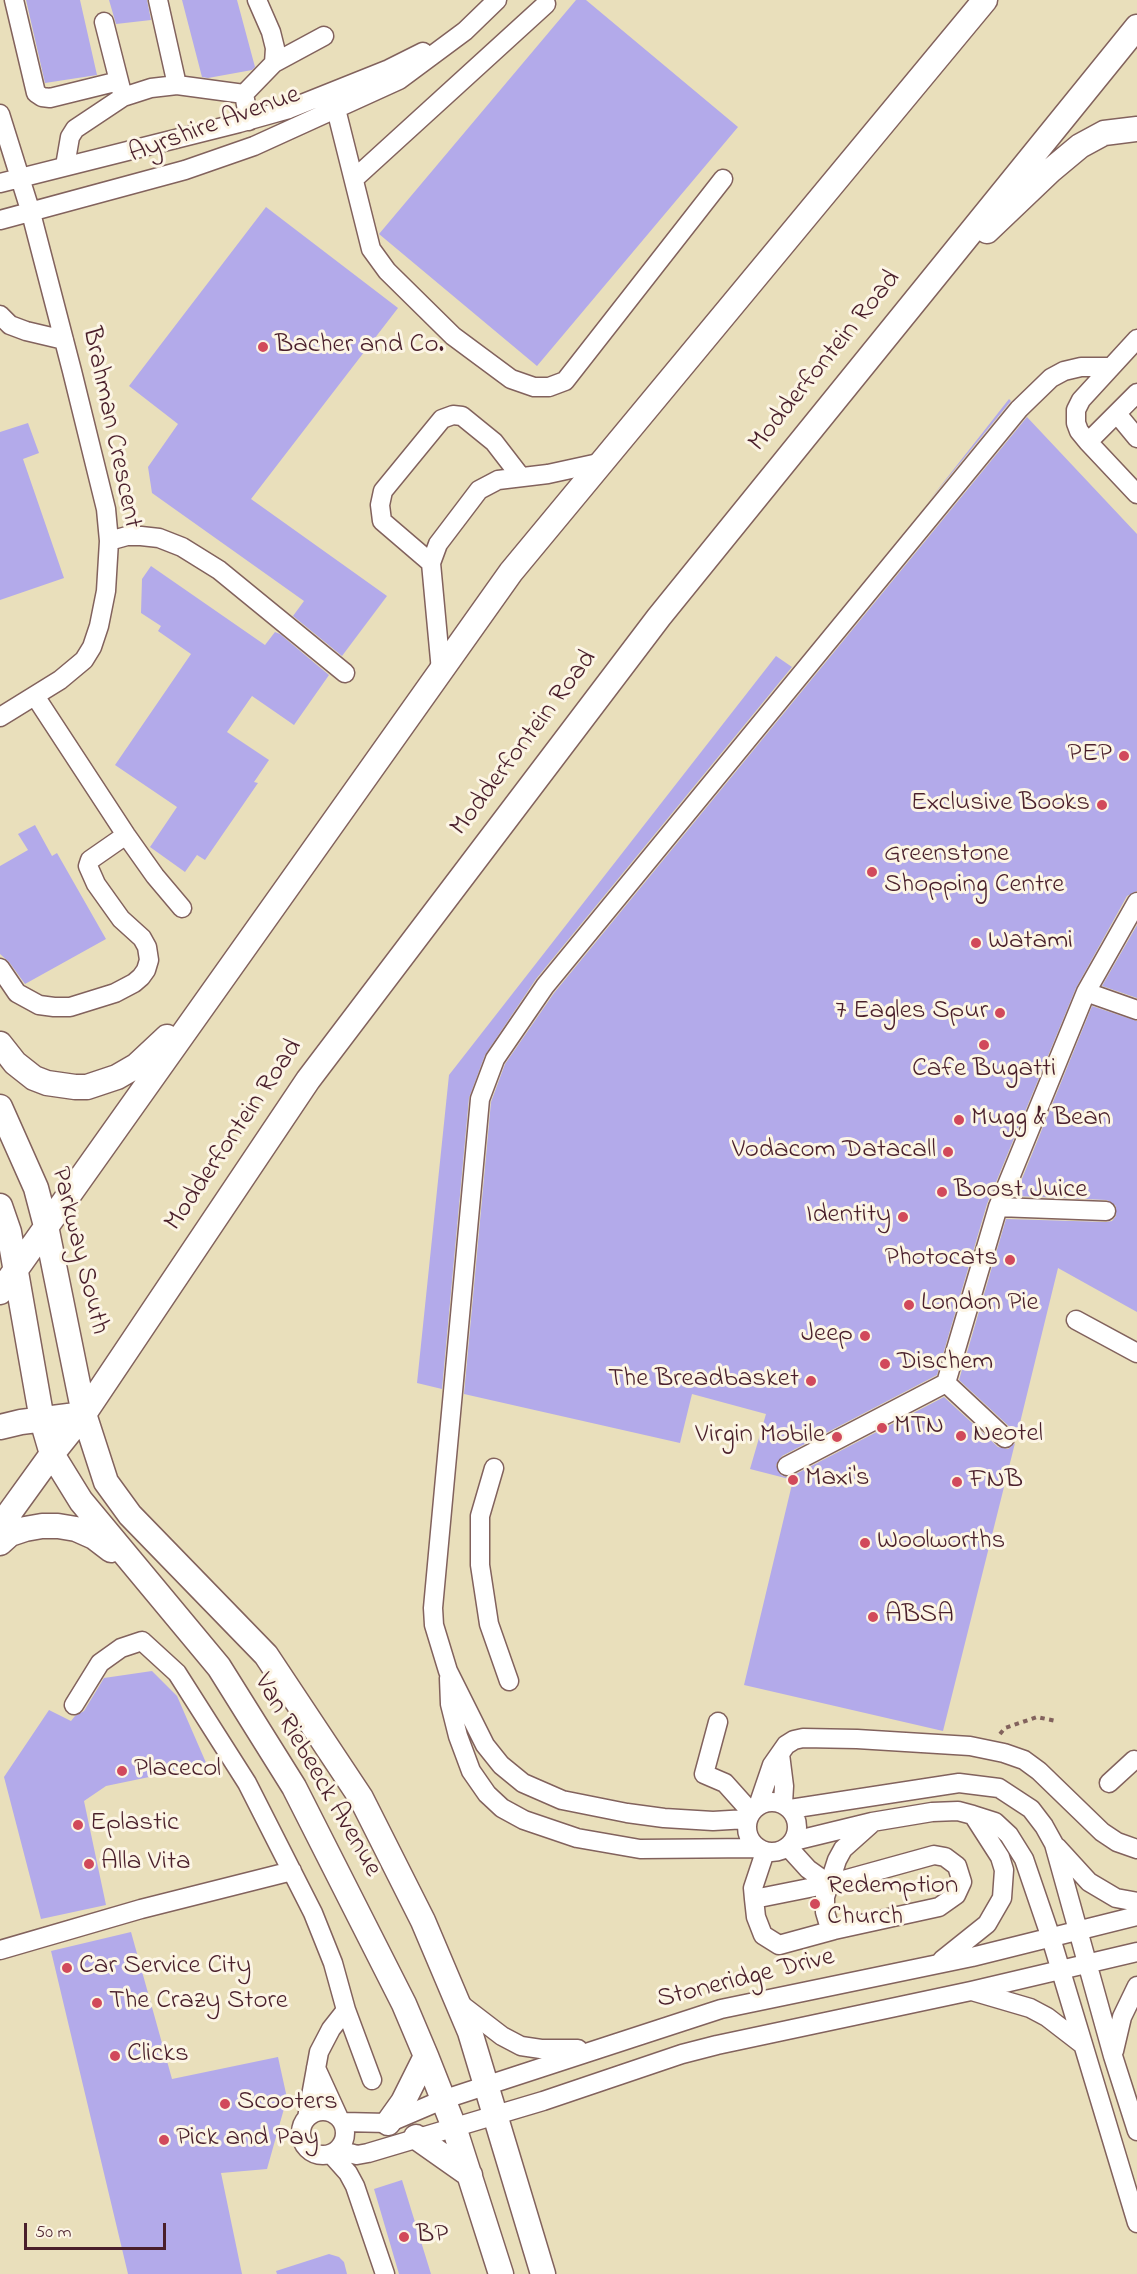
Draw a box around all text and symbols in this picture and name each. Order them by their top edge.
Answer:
street label: Ayrshire Avenue [125,80,305,172]
street label: Modderfontein Road [743,265,909,459]
street label: Brahman Crescent [73,324,147,532]
place label: Bacher and Co. [275,331,444,363]
marker: Bacher and Co. [256,340,270,354]
street label: Modderfontein Road [445,645,605,843]
place label: PEP [1068,740,1112,772]
marker: PEP [1117,749,1131,763]
place label: Exclusive Books [911,789,1090,821]
marker: Exclusive Books [1095,798,1109,812]
place label: Greenstone Shopping Centre [884,840,1064,903]
marker: Greenstone Shopping Centre [865,865,879,879]
place label: Watami [988,927,1073,959]
marker: Watami [969,936,983,950]
place label: 7 Eagles Spur [835,997,988,1029]
marker: 7 Eagles Spur [993,1006,1007,1020]
street label: Modderfontein Road [159,1034,311,1238]
marker: Cafe Bugatti [977,1038,991,1052]
place label: Cafe Bugatti [912,1055,1056,1087]
place label: Mugg & Bean [971,1104,1111,1136]
marker: Mugg & Bean [952,1113,966,1127]
place label: Vodacom Datacall [732,1136,936,1168]
marker: Vodacom Datacall [941,1145,955,1159]
street label: Parkway South [42,1164,114,1338]
place label: Boost Juice [954,1176,1087,1208]
marker: Boost Juice [935,1185,949,1199]
place label: Identity [806,1201,891,1233]
marker: Identity [896,1210,910,1224]
place label: Photocats [885,1244,998,1276]
marker: Photocats [1003,1253,1017,1267]
place label: London Pie [921,1289,1039,1321]
marker: London Pie [902,1298,916,1312]
place label: Jeep [801,1320,853,1352]
marker: Jeep [858,1329,872,1343]
place label: Dischem [897,1348,993,1380]
marker: Dischem [878,1357,892,1371]
place label: The Breadbasket [608,1365,799,1397]
marker: The Breadbasket [804,1374,818,1388]
place label: MTN [894,1412,944,1444]
place label: Neotel [973,1420,1043,1452]
place label: Virgin Mobile [695,1421,825,1453]
marker: MTN [875,1421,889,1435]
marker: Neotel [954,1429,968,1443]
marker: Virgin Mobile [830,1430,844,1444]
place label: Maxi's [805,1464,869,1496]
place label: FNB [969,1466,1023,1498]
marker: Maxi's [786,1473,800,1487]
marker: FNB [950,1475,964,1489]
place label: Woolworths [877,1527,1005,1559]
marker: Woolworths [858,1536,872,1550]
place label: ABSA [885,1601,954,1633]
marker: ABSA [866,1610,880,1624]
street label: Van Riebeeck Avenue [245,1669,387,1883]
place label: Placecol [134,1755,221,1787]
marker: Placecol [115,1764,129,1778]
place label: Eplastic [90,1809,179,1841]
marker: Eplastic [71,1818,85,1832]
place label: Alla Vita [101,1848,191,1880]
marker: Alla Vita [82,1857,96,1871]
place label: Redemption Church [827,1872,958,1935]
marker: Redemption Church [808,1897,822,1911]
street label: Stoneridge Drive [654,1942,838,2018]
place label: Car Service City [79,1952,251,1984]
marker: Car Service City [60,1961,74,1975]
place label: The Crazy Store [109,1987,288,2019]
marker: The Crazy Store [90,1996,104,2010]
place label: Clicks [127,2040,189,2072]
marker: Clicks [108,2049,122,2063]
place label: Scooters [237,2088,338,2120]
marker: Scooters [218,2097,232,2111]
place label: Pick and Pay [176,2124,319,2156]
marker: Pick and Pay [157,2133,171,2147]
scale bar [27,2211,170,2249]
text: 50 m [35,2220,72,2246]
place label: BP [416,2221,448,2253]
marker: BP [397,2230,411,2244]

